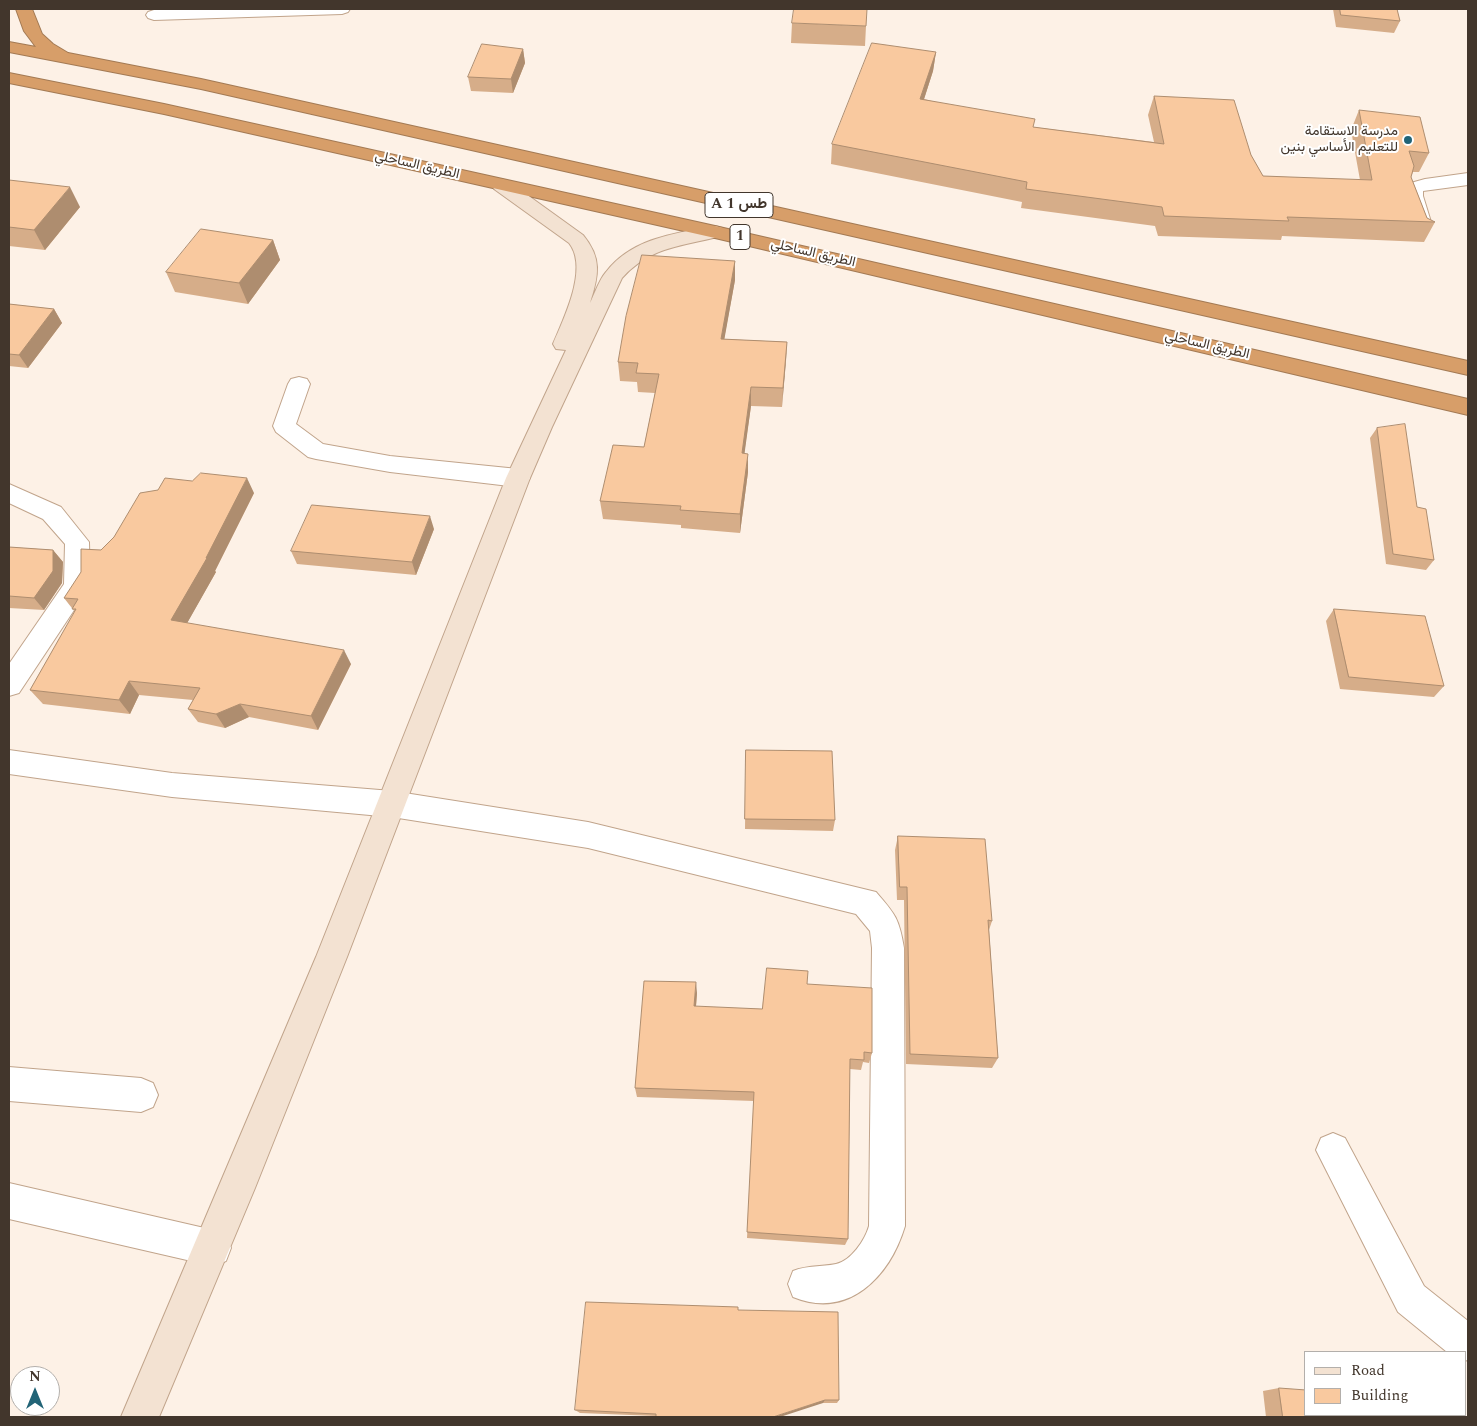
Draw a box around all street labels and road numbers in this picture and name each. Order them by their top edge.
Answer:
street label: الطريق الساحلي [373,148,461,184]
road number: A 1 طس [705,192,773,218]
road number: 1 [730,224,750,250]
street label: الطريق الساحلي [769,236,857,272]
street label: الطريق الساحلي [1163,328,1251,364]

